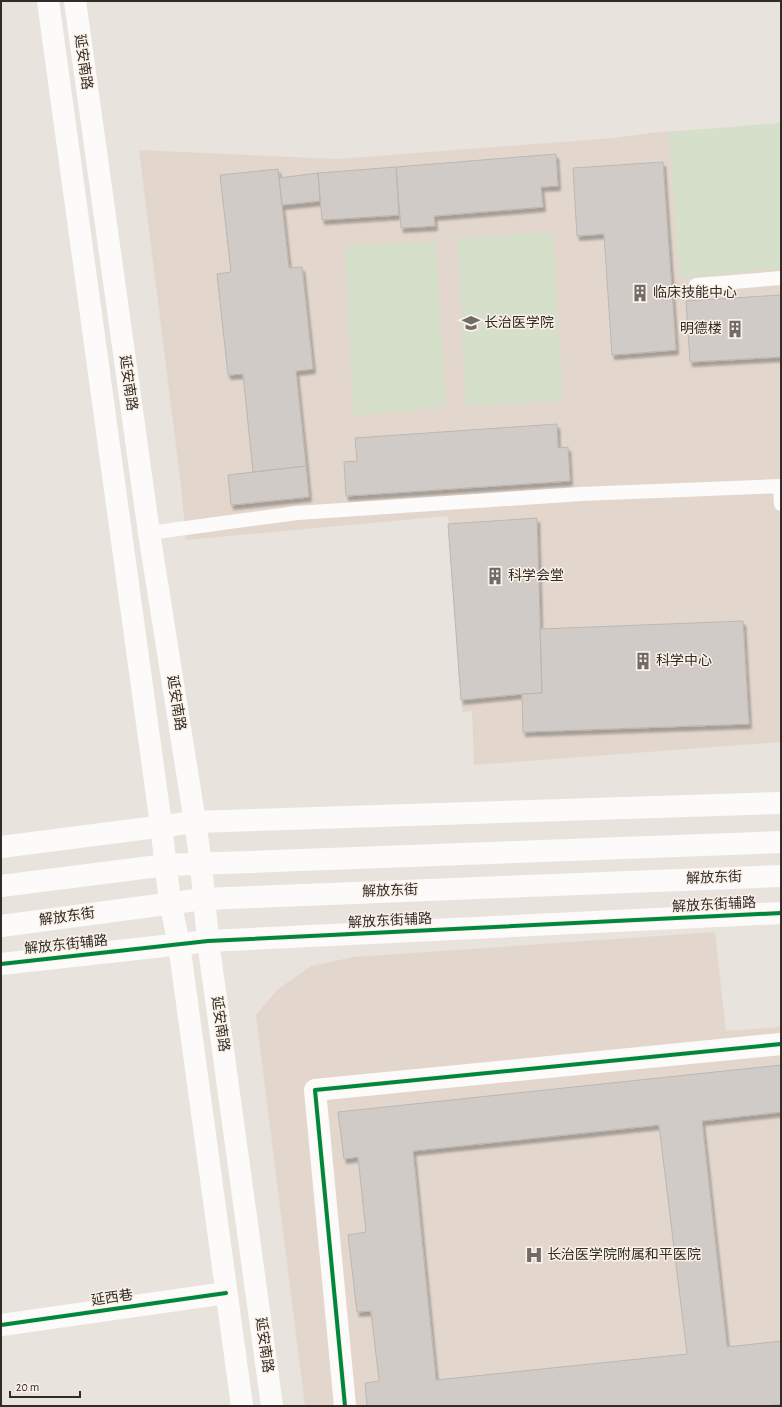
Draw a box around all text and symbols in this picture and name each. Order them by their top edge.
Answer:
street label: 延安南路 [72,33,95,91]
building icon: 临床技能中心 [630,283,650,303]
place label: 临床技能中心 [653,284,737,300]
school or university icon: 长治医学院 [461,313,481,333]
place label: 长治医学院 [484,315,554,330]
building icon: 明德楼 [725,319,745,339]
place label: 明德楼 [680,320,722,336]
street label: 延安南路 [117,354,140,412]
building icon: 科学会堂 [485,566,505,586]
place label: 科学会堂 [508,568,564,583]
building icon: 科学中心 [633,651,653,671]
place label: 科学中心 [656,653,712,668]
street label: 延安南路 [165,674,188,732]
street label: 解放东街 [686,869,742,886]
street label: 解放东街 [362,882,418,899]
street label: 解放东街辅路 [672,895,756,914]
street label: 解放东街 [38,905,96,928]
street label: 解放东街辅路 [348,911,432,930]
street label: 解放东街辅路 [23,933,109,956]
street label: 延安南路 [209,995,232,1053]
hospital icon: 长治医学院附属和平医院 [524,1245,544,1265]
place label: 长治医学院附属和平医院 [547,1246,701,1262]
street label: 延西巷 [90,1287,134,1308]
street label: 延安南路 [253,1316,276,1374]
scale bar [10,1373,80,1399]
text: 20 m [16,1381,39,1393]

